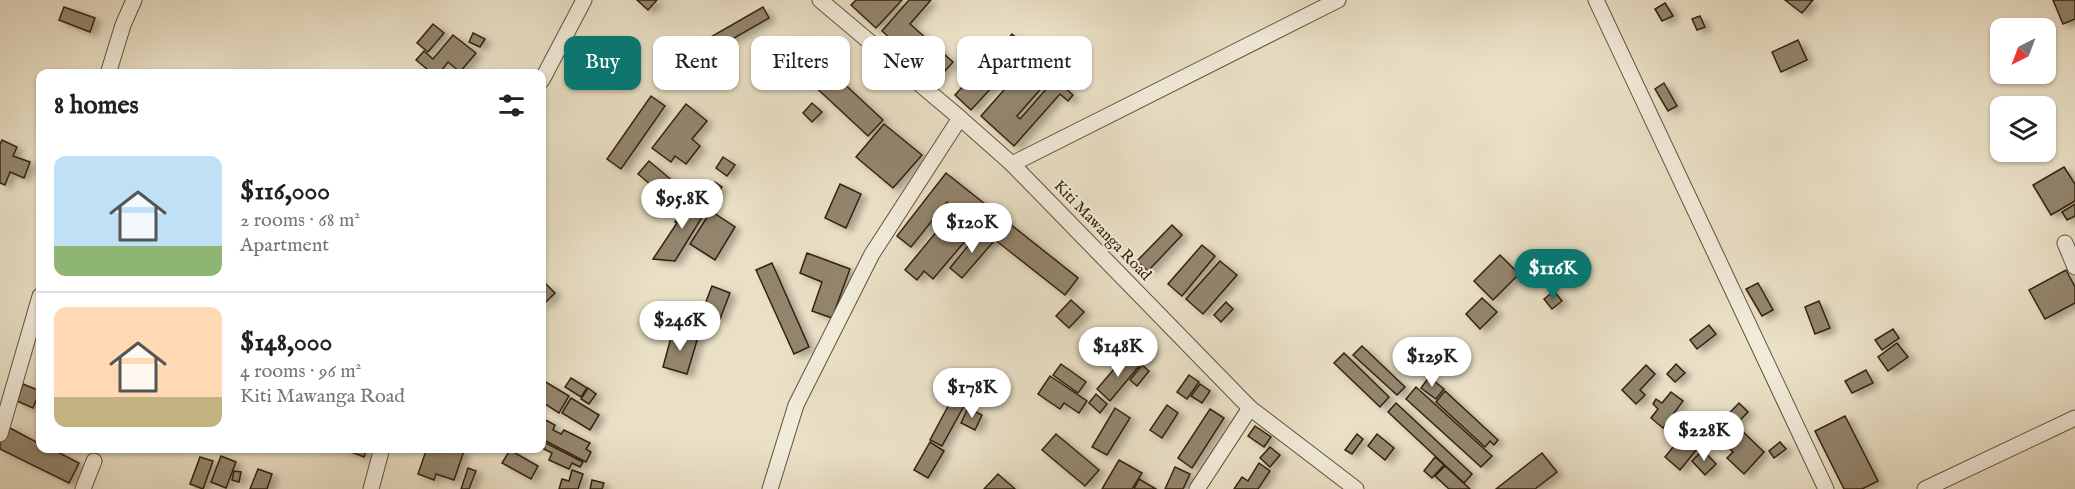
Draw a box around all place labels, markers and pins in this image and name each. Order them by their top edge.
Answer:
pin: $95.8K [633,179,731,230]
pin: $120K [930,203,1014,254]
pin: $116K [1511,249,1595,300]
pin: $246K [638,301,722,352]
pin: $148K [1076,327,1160,378]
pin: $129K [1390,337,1474,388]
pin: $178K [930,368,1014,419]
pin: $228K [1662,411,1746,462]

